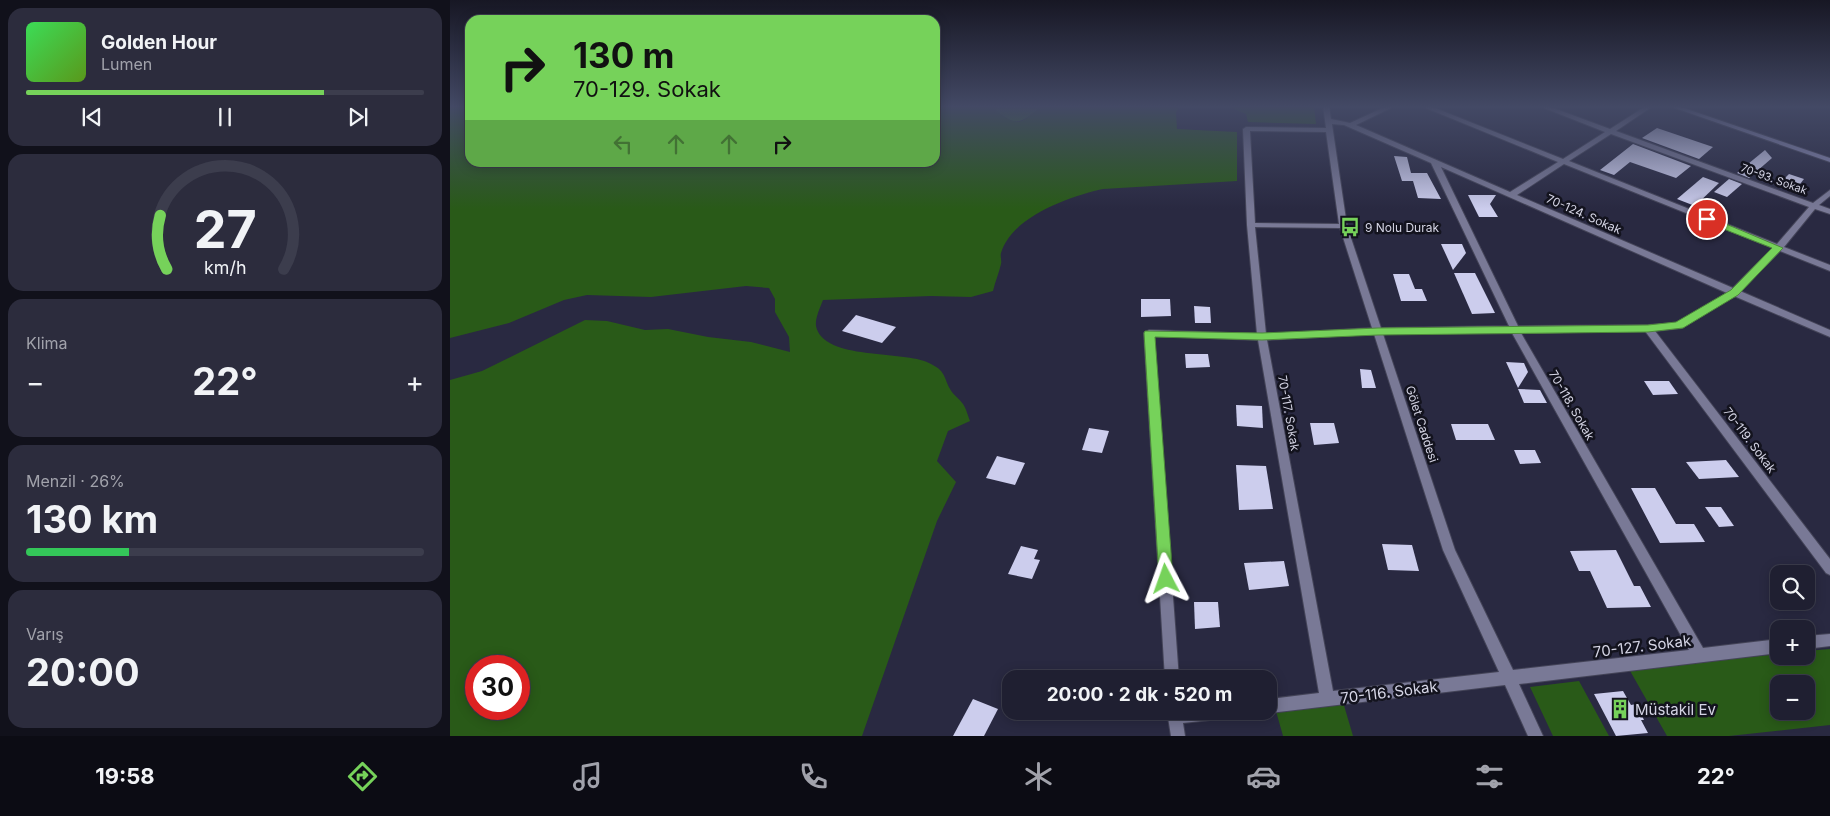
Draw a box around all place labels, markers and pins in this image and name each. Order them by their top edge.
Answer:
pin [1686,198,1728,240]
bus stop icon: 9 Nolu Durak [1339,216,1361,238]
place label: 9 Nolu Durak [1365,220,1439,235]
building icon: Müstakil Ev [1609,698,1631,720]
place label: Müstakil Ev [1635,700,1716,719]

